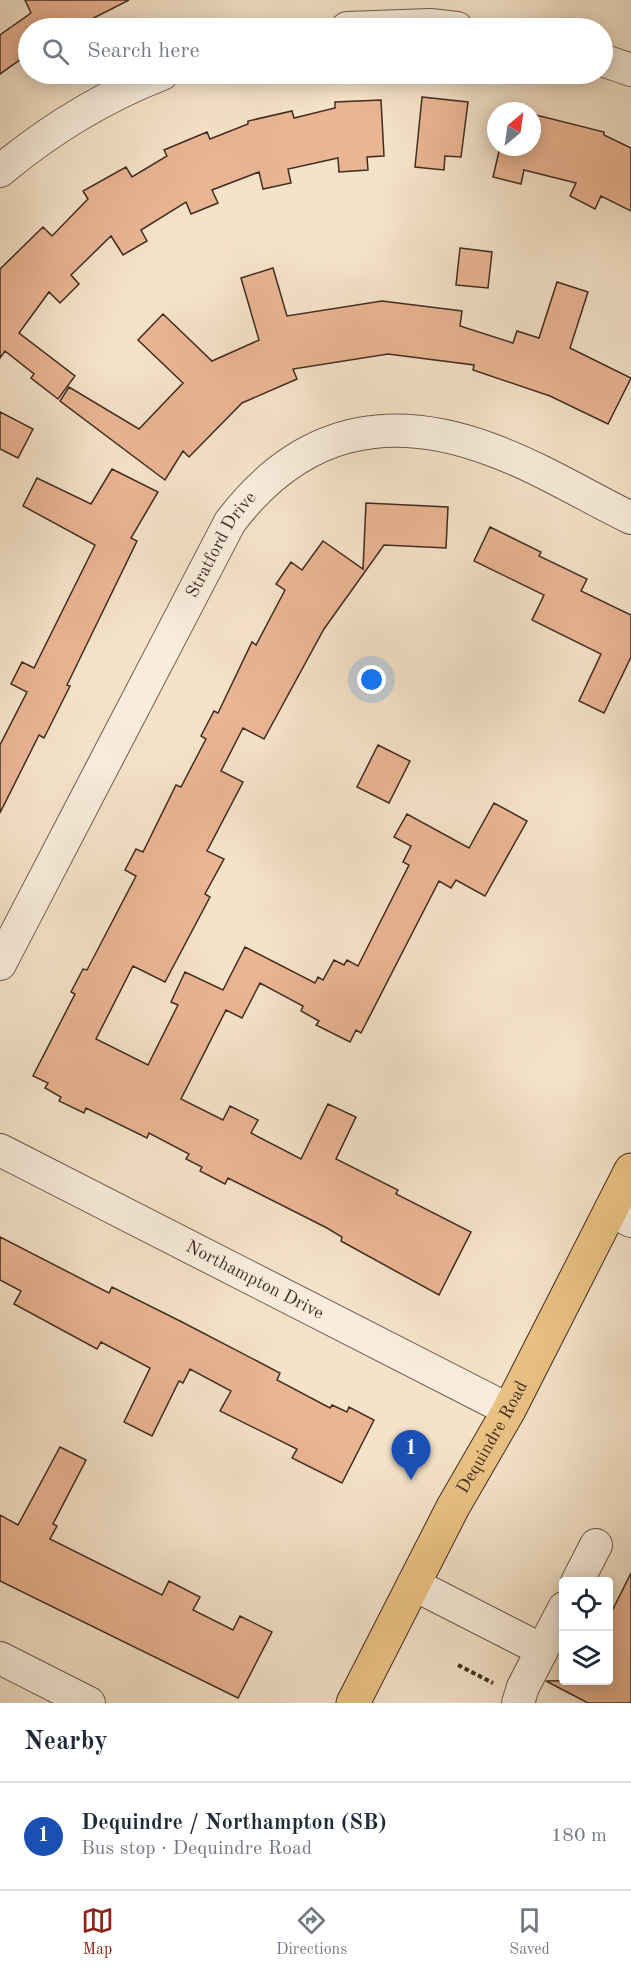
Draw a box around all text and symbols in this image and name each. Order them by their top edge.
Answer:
search box [18,18,613,84]
icon: search [39,35,72,68]
text: Search here [87,40,200,62]
north arrow [487,102,541,156]
street label: Stratford Drive [183,489,260,601]
your location [357,665,386,694]
street label: Northampton Drive [183,1237,327,1323]
street label: Dequindre Road [454,1378,531,1497]
pin: 1 [392,1430,430,1480]
map controls [559,1577,613,1685]
button: locate [559,1577,613,1631]
button: layers [559,1631,613,1685]
text: Nearby [24,1729,108,1755]
text: Dequindre / Northampton (SB) [81,1812,387,1834]
text: 1 [38,1826,49,1846]
text: 180 m [551,1826,607,1846]
text: Bus stop · Dequindre Road [81,1839,312,1859]
tab: Map [81,1904,114,1960]
tab: Directions [276,1904,347,1960]
tab: Saved [509,1904,550,1960]

